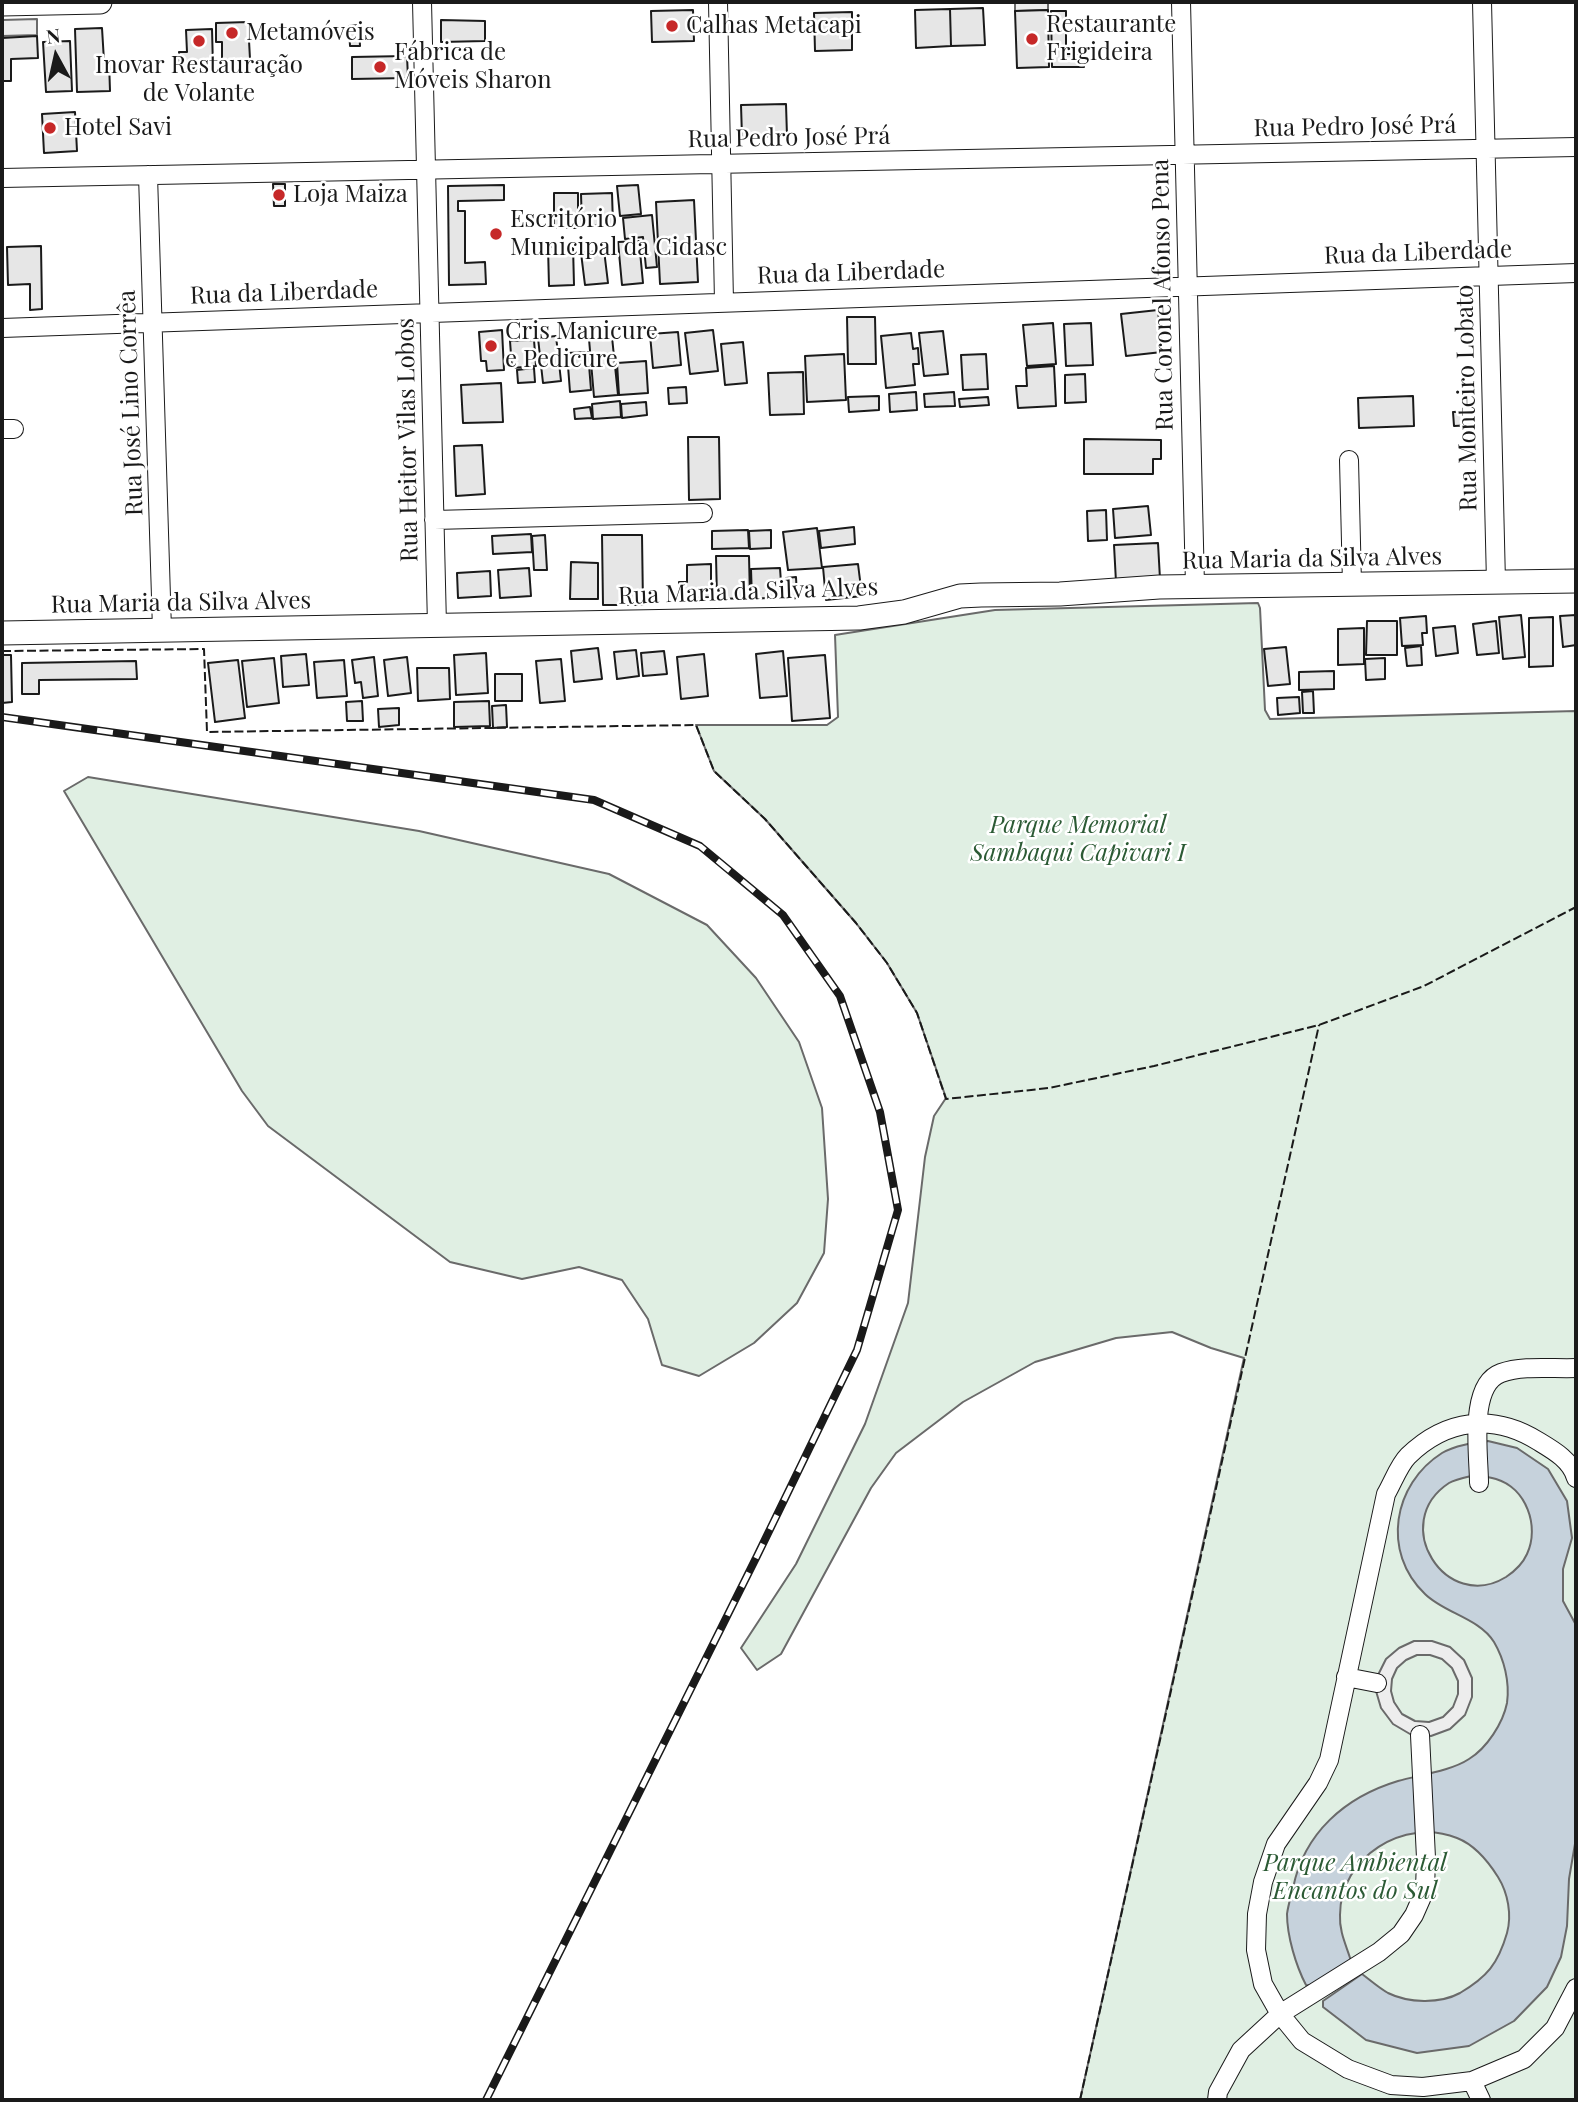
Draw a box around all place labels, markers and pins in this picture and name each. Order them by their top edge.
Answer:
place label: Restaurante Frigideira [1046,11,1176,67]
place label: Calhas Metacapi [686,12,862,40]
marker: Calhas Metacapi [664,18,680,34]
place label: Metamóveis [246,19,375,47]
marker: Metamóveis [224,25,240,41]
marker: Restaurante Frigideira [1024,31,1040,47]
marker: Inovar Restauração de Volante [191,33,207,49]
place label: Fábrica de Móveis Sharon [394,39,552,95]
place label: Inovar Restauração de Volante [95,52,303,108]
marker: Fábrica de Móveis Sharon [372,59,388,75]
place label: Hotel Savi [64,114,172,142]
marker: Hotel Savi [42,120,58,136]
place label: Loja Maiza [293,181,408,209]
marker: Loja Maiza [271,187,287,203]
place label: Escritório Municipal da Cidasc [510,206,727,262]
marker: Escritório Municipal da Cidasc [488,226,504,242]
place label: Cris Manicure e Pedicure [505,318,658,374]
marker: Cris Manicure e Pedicure [483,338,499,354]

